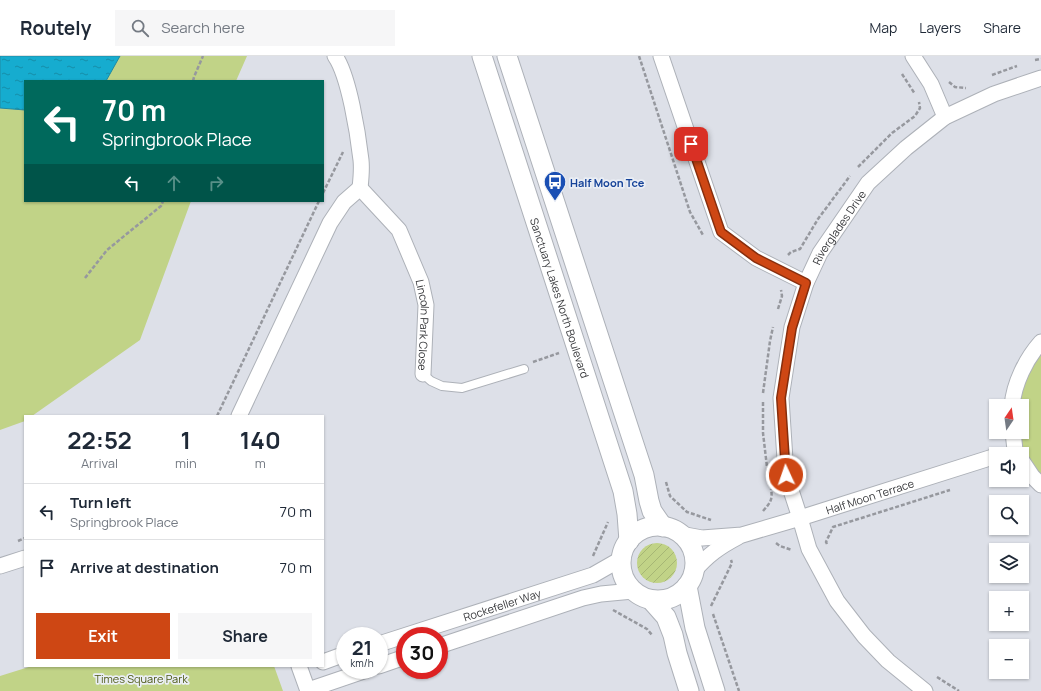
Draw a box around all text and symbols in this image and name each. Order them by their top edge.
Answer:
search box [115,10,395,46]
text: Routely [20,15,91,41]
icon: search [129,17,151,39]
text: Search here [161,17,245,38]
text: Map [869,18,897,37]
text: Layers [919,18,961,37]
text: Share [983,18,1021,37]
text: 70 m [102,91,166,129]
icon: left [36,96,88,148]
text: Springbrook Place [102,127,252,151]
pin [674,127,708,161]
icon: arrive [680,133,702,155]
bus stop icon: Half Moon Tce [542,169,568,202]
icon: left [121,172,143,194]
icon: ahead [163,172,185,194]
icon: right [205,172,227,194]
place label: Half Moon Tce [570,175,645,190]
street label: Riverglades Drive [808,186,869,267]
street label: Sanctuary Lakes North Boulevard [527,216,593,380]
street label: Lincoln Park Close [413,278,434,372]
north arrow [989,399,1029,439]
map controls [989,399,1029,679]
text: 22:52 [67,423,132,456]
text: 1 [181,423,191,456]
text: 140 [240,423,281,456]
button: sound [989,447,1029,487]
text: Arrival [81,454,118,472]
text: min [175,454,197,472]
text: m [255,454,266,472]
position arrow [765,454,807,496]
street label: Half Moon Terrace [824,475,916,517]
text: Turn left [70,492,132,513]
button: search [989,495,1029,535]
icon: left [36,501,58,523]
text: 70 m [280,501,312,522]
text: Springbrook Place [70,513,178,531]
button: layers [989,543,1029,583]
icon: arrive [36,557,58,579]
text: Arrive at destination [70,557,219,578]
text: 70 m [280,557,312,578]
street label: Rockefeller Way [461,585,543,624]
button: + [989,591,1029,631]
button: Exit [36,613,170,659]
button: Share [178,613,312,659]
speed limit sign: 30 [396,627,448,679]
text: 21 [352,634,372,661]
button: − [989,639,1029,679]
text: km/h [350,656,374,670]
park label: Times Square Park [94,671,188,686]

